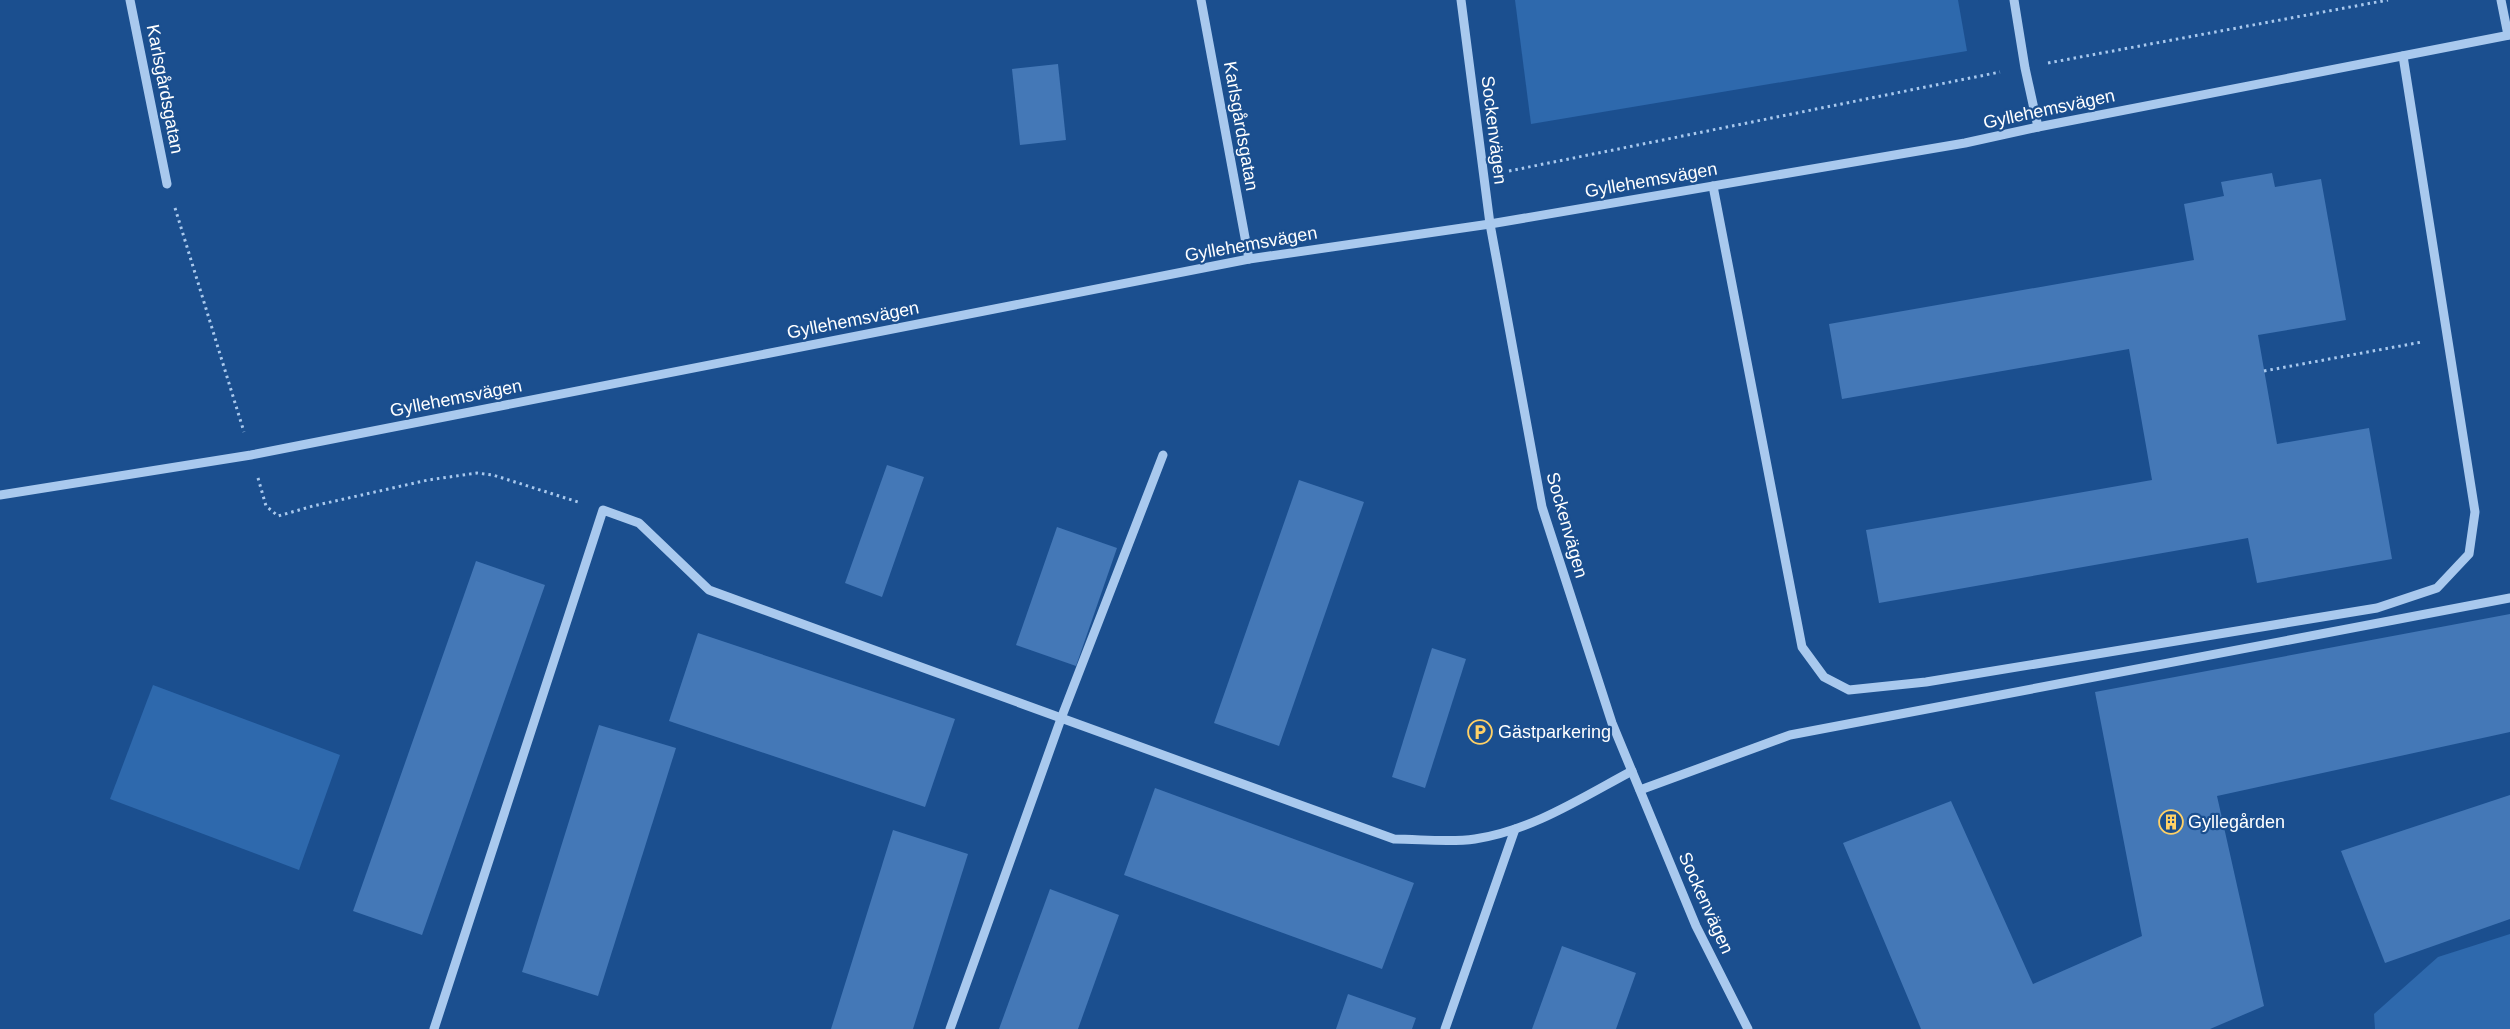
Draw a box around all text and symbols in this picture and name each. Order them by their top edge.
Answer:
street label: Karlsgårdsgatan [143,23,187,155]
street label: Karlsgårdsgatan [1220,60,1262,192]
street label: Sockenvägen [1477,75,1511,185]
street label: Gyllehemsvägen [1981,85,2117,133]
street label: Gyllehemsvägen [1583,159,1719,201]
street label: Gyllehemsvägen [1183,223,1319,265]
street label: Gyllehemsvägen [785,297,921,343]
street label: Gyllehemsvägen [388,375,524,421]
street label: Sockenvägen [1542,470,1592,580]
parking icon: Gästparkering [1467,719,1493,745]
place label: Gästparkering [1498,722,1611,742]
building icon: Gyllegården [2158,809,2184,835]
place label: Gyllegården [2188,812,2285,832]
street label: Sockenvägen [1675,849,1737,957]

